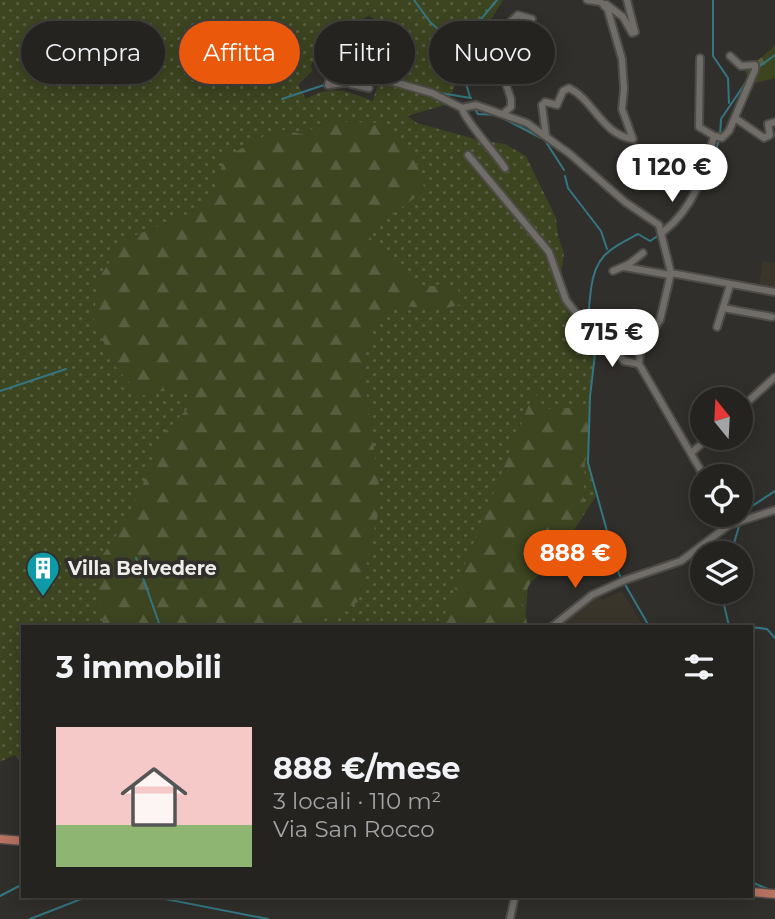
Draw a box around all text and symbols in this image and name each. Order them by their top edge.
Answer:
chip: Compra [21,21,165,84]
chip: Affitta [179,21,300,84]
chip: Filtri [314,21,415,84]
chip: Nuovo [429,21,555,84]
pin: 1 120 € [607,144,737,204]
text: 1 120 € [633,153,711,181]
pin: 715 € [563,310,661,369]
text: 715 € [581,318,643,346]
north arrow [690,387,752,450]
map controls [690,387,753,604]
button: locate [690,464,753,527]
pin: 888 € [526,530,624,590]
text: 888 € [540,539,610,567]
button: layers [690,541,753,604]
building icon: Villa Belvedere [24,549,62,598]
place label: Villa Belvedere [67,557,217,580]
icon: filters [680,648,718,686]
text: 3 immobili [56,649,222,686]
text: 888 €/mese [273,750,460,787]
icon: home [112,755,196,839]
text: 3 locali · 110 m² [273,787,442,815]
text: Via San Rocco [273,815,435,843]

